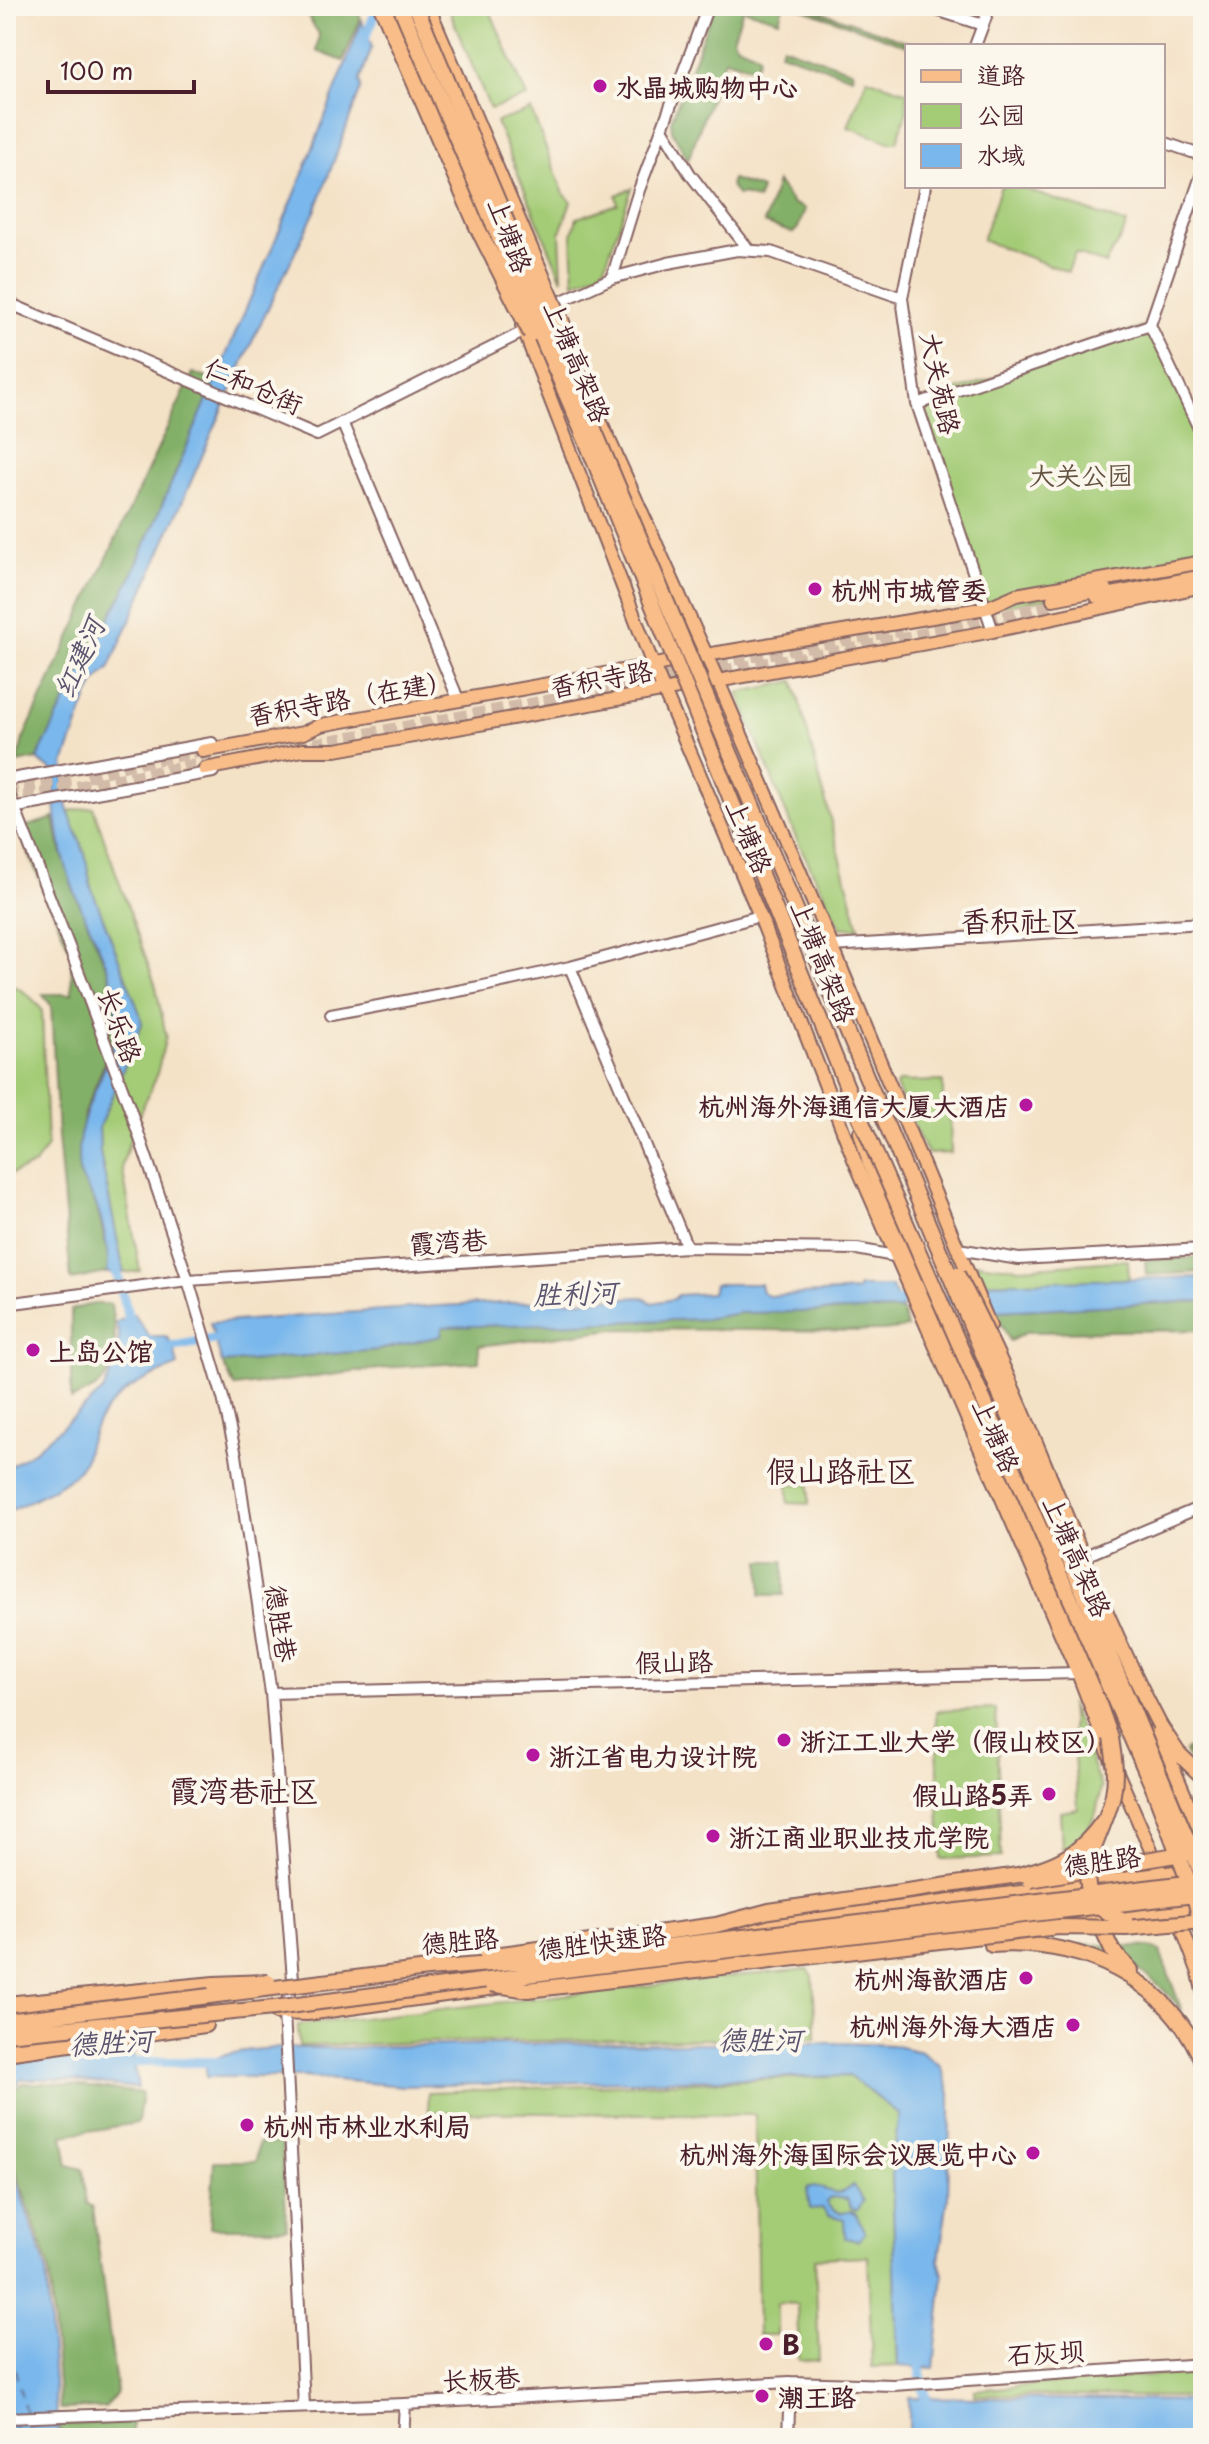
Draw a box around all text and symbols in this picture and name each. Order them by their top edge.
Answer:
scale bar [48,44,194,94]
legend [905,44,1165,188]
text: 100 m [60,52,133,88]
text: 道路 [977,56,1025,92]
place label: 水晶城购物中心 [616,67,798,106]
marker: 水晶城购物中心 [591,77,609,95]
text: 公园 [977,96,1025,132]
text: 水域 [977,136,1025,172]
street label: 上塘路 [479,192,543,278]
street label: 上塘高架路 [535,294,621,428]
street label: 大关苑路 [911,328,971,438]
street label: 仁和仓街 [199,347,309,423]
park label: 大关公园 [1029,455,1133,494]
place label: 杭州市城管委 [831,570,987,609]
marker: 杭州市城管委 [806,580,824,598]
water label: 红建河 [41,606,116,704]
street label: 香积寺路 [546,650,656,706]
street label: 香积寺路（在建） [244,660,456,734]
street label: 上塘路 [717,792,783,880]
street label: 上塘高架路 [782,893,866,1029]
district label: 香积社区 [960,897,1080,942]
street label: 长乐路 [89,982,153,1068]
place label: 杭州海外海通信大厦大酒店 [698,1086,1010,1125]
marker: 杭州海外海通信大厦大酒店 [1017,1096,1035,1114]
street label: 霞湾巷 [408,1219,488,1263]
water label: 胜利河 [532,1269,622,1315]
place label: 上岛公馆 [49,1331,153,1370]
marker: 上岛公馆 [24,1341,42,1359]
street label: 上塘路 [963,1391,1031,1479]
district label: 假山路社区 [766,1447,916,1492]
street label: 上塘高架路 [1034,1489,1122,1623]
street label: 德胜巷 [257,1581,307,1665]
street label: 假山路 [635,1641,713,1681]
place label: 浙江工业大学（假山校区） [800,1721,1112,1760]
marker: 浙江工业大学（假山校区） [775,1731,793,1749]
place label: 浙江省电力设计院 [549,1736,757,1775]
marker: 浙江省电力设计院 [524,1746,542,1764]
district label: 霞湾巷社区 [169,1767,319,1812]
place label: 假山路5弄 [912,1775,1033,1814]
marker: 假山路5弄 [1040,1785,1058,1803]
place label: 浙江商业职业技术学院 [729,1817,989,1856]
marker: 浙江商业职业技术学院 [704,1827,722,1845]
street label: 德胜路 [1061,1835,1143,1885]
street label: 德胜快速路 [535,1914,669,1968]
street label: 德胜路 [419,1917,501,1963]
place label: 杭州海歆酒店 [854,1959,1010,1998]
marker: 杭州海歆酒店 [1017,1969,1035,1987]
place label: 杭州海外海大酒店 [849,2006,1057,2045]
marker: 杭州海外海大酒店 [1064,2016,1082,2034]
water label: 德胜河 [68,2017,158,2065]
water label: 德胜河 [718,2017,806,2060]
place label: 杭州市林业水利局 [263,2106,471,2145]
marker: 杭州市林业水利局 [238,2116,256,2134]
place label: 杭州海外海国际会议展览中心 [679,2134,1017,2173]
marker: 杭州海外海国际会议展览中心 [1024,2144,1042,2162]
place label: B [782,2325,800,2364]
street label: 石灰坝 [1006,2330,1086,2374]
marker: B [757,2335,775,2353]
street label: 长板巷 [441,2356,521,2400]
place label: 潮王路 [778,2377,856,2416]
marker: 潮王路 [753,2387,771,2405]

